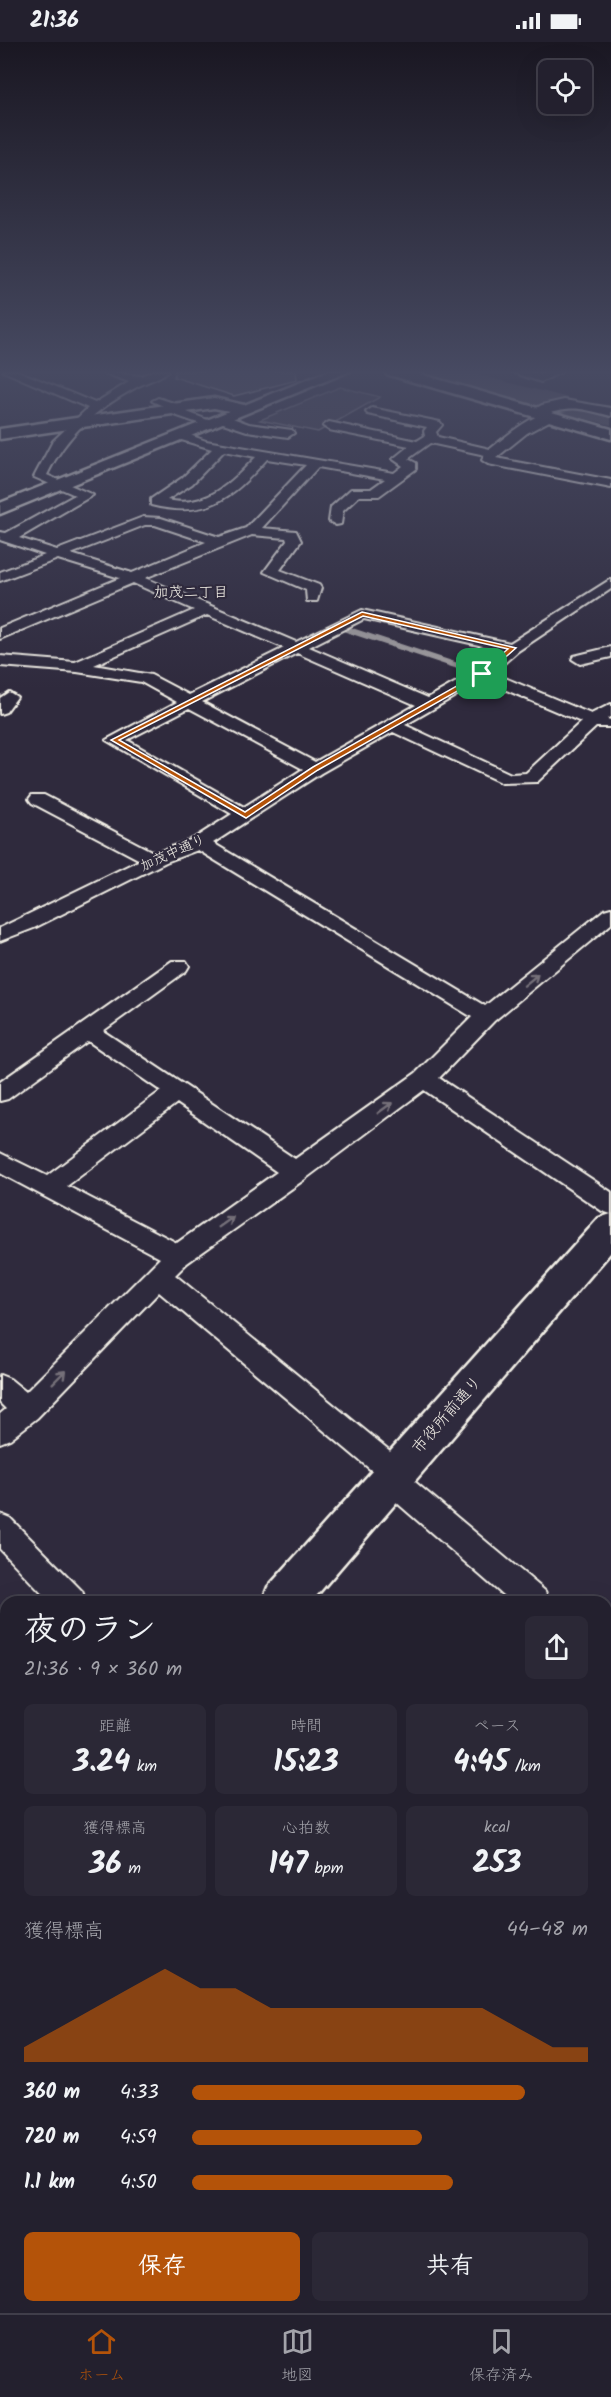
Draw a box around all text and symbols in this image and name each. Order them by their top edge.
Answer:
text: 21:36 [30,4,79,39]
map controls [538,60,592,114]
button: locate [538,60,592,114]
district label: 加茂二丁目 [153,581,229,605]
pin [456,648,507,699]
icon: arrive [465,657,498,690]
street label: 加茂中通り [137,829,209,877]
one-way arrow [523,973,539,986]
one-way arrow [376,1102,392,1115]
one-way arrow [218,1216,234,1228]
one-way arrow [51,1370,66,1385]
street label: 市役所前通り [406,1371,488,1459]
text: 夜のラン [24,1605,156,1658]
button: share [525,1616,588,1679]
text: 21:36 · 9 × 360 m [24,1654,182,1686]
text: 距離 [99,1714,131,1739]
text: 時間 [290,1714,322,1739]
text: ペース [473,1714,521,1739]
text: 3.24 [73,1739,130,1787]
text: 15:23 [273,1739,339,1787]
text: 4:45 [453,1739,508,1787]
text: km [130,1754,157,1779]
text: /km [508,1754,541,1779]
text: kcal [484,1815,510,1840]
text: 獲得標高 [83,1816,147,1841]
text: 心拍数 [282,1816,330,1841]
text: 253 [472,1840,522,1888]
text: 36 [89,1841,122,1889]
text: 147 [269,1841,308,1889]
text: m [122,1856,141,1881]
text: bpm [308,1856,343,1881]
text: 44–48 m [507,1914,588,1946]
text: 獲得標高 [24,1916,104,1948]
text: 360 m [24,2077,80,2109]
text: 4:33 [120,2077,159,2109]
text: 720 m [24,2122,79,2154]
text: 4:59 [120,2122,156,2154]
text: 1.1 km [24,2167,75,2199]
text: 4:50 [120,2167,157,2199]
button: 保存 [24,2232,300,2301]
button: 共有 [312,2232,588,2301]
tab: ホーム [78,2325,125,2388]
tab: 地図 [281,2325,314,2388]
tab: 保存済み [469,2325,533,2388]

